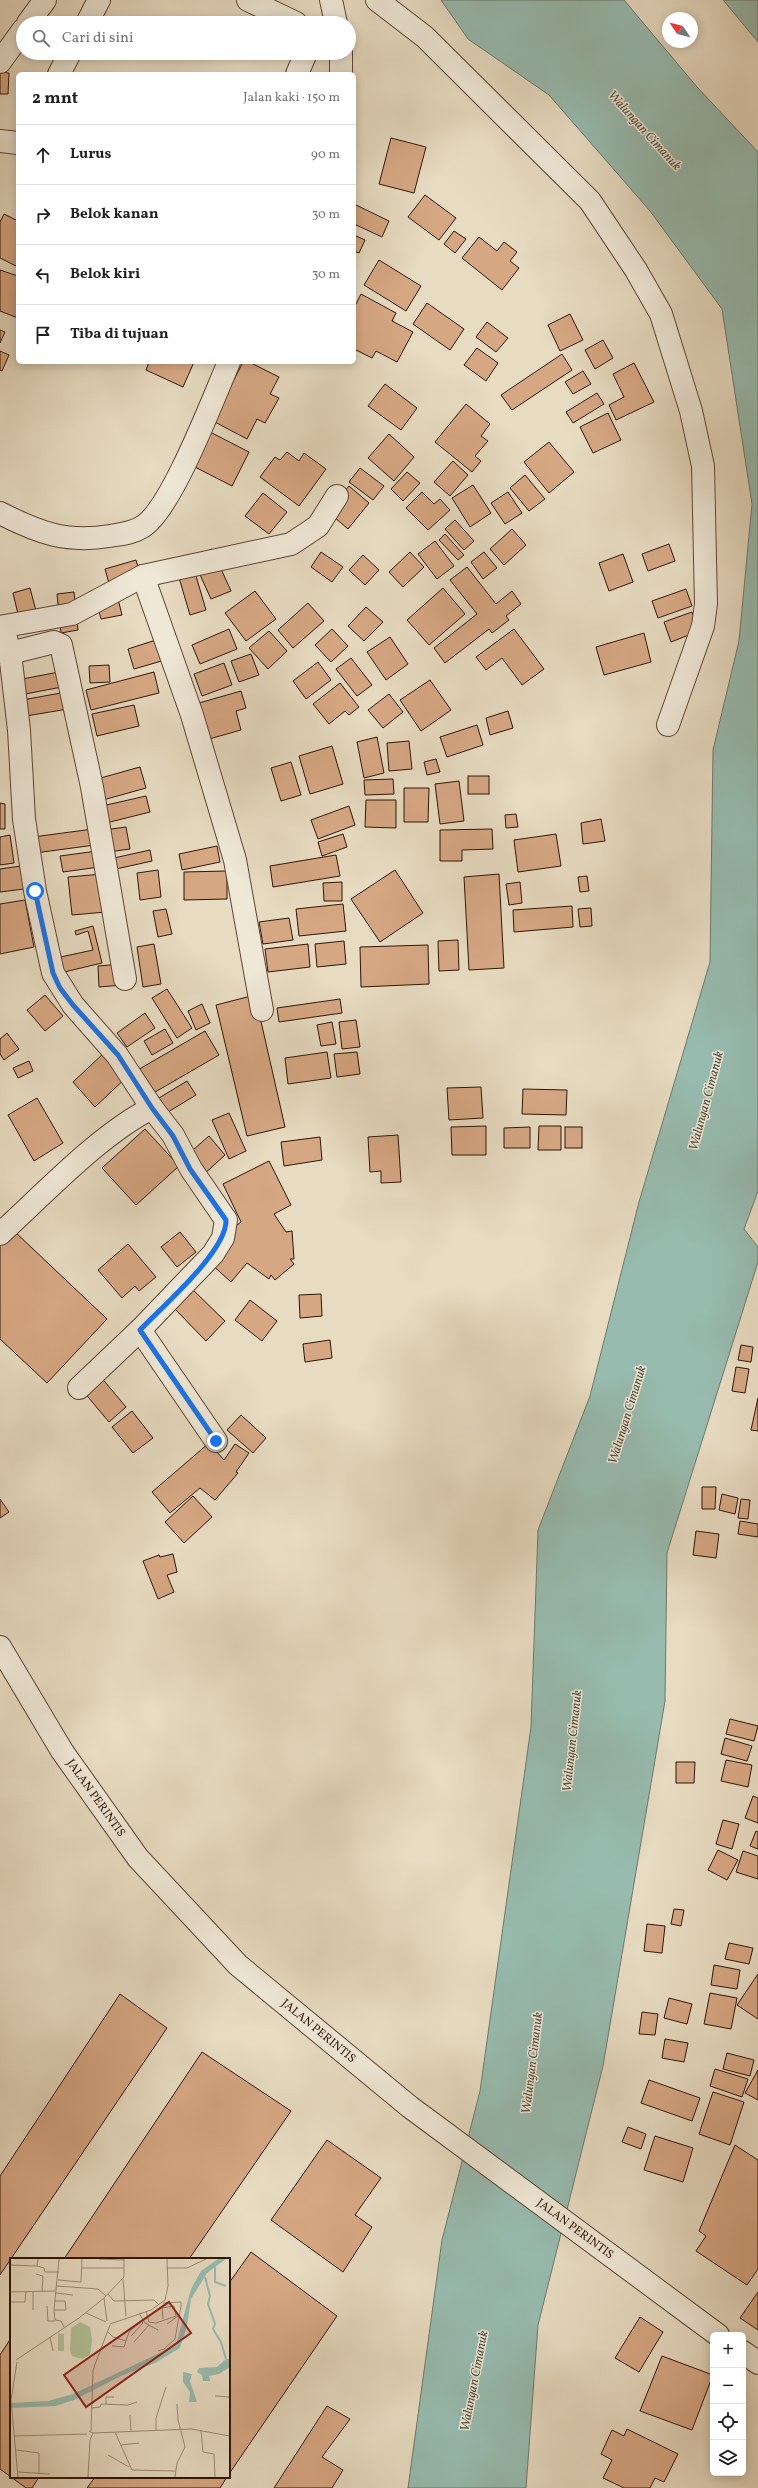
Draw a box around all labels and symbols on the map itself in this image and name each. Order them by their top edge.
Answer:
north arrow [662,12,698,48]
water label: Walungan Cimanuk [603,87,685,175]
route start [26,882,44,900]
water label: Walungan Cimanuk [685,1049,729,1153]
water label: Walungan Cimanuk [604,1363,652,1467]
route end [207,1432,225,1450]
water label: Walungan Cimanuk [559,1689,587,1793]
street label: JALAN PERINTIS [62,1756,129,1840]
street label: JALAN PERINTIS [278,1996,359,2067]
water label: Walungan Cimanuk [518,2011,548,2115]
street label: JALAN PERINTIS [533,2195,617,2263]
inset map [10,2258,230,2478]
water label: Walungan Cimanuk [456,2329,494,2433]

